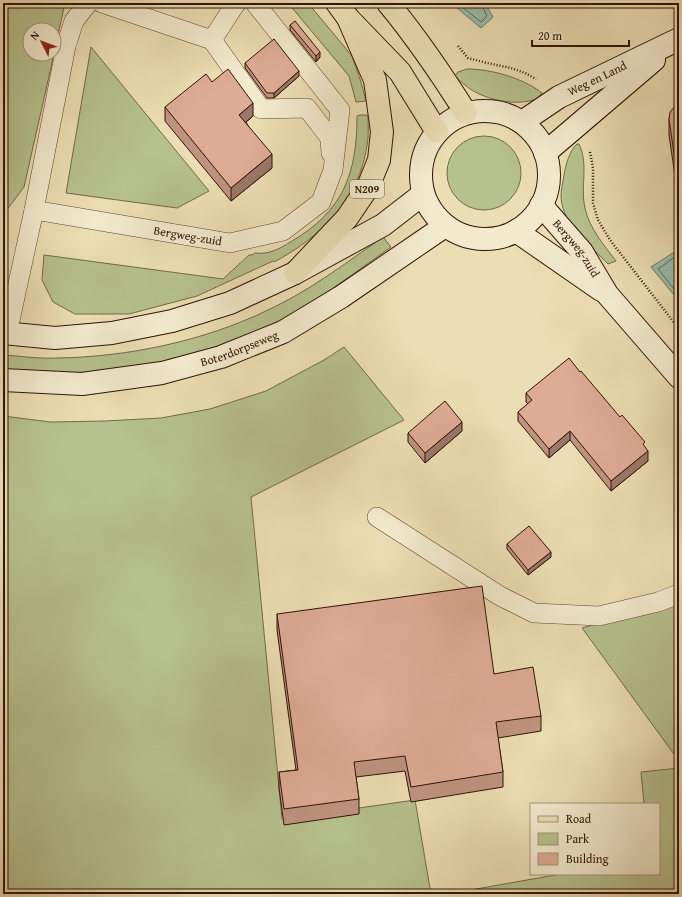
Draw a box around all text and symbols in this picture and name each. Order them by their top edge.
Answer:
north arrow [22,22,62,62]
scale bar [532,22,629,48]
text: N [26,27,43,43]
text: 20 m [538,27,562,44]
street label: Weg en Land [565,56,630,100]
road number: N209 [350,180,384,198]
street label: Bergweg-zuid [549,215,604,281]
street label: Bergweg-zuid [152,221,224,250]
street label: Boterdorpseweg [198,326,281,370]
legend [530,803,660,875]
text: Road [566,810,592,827]
text: Park [566,830,590,847]
text: Building [566,850,609,867]

